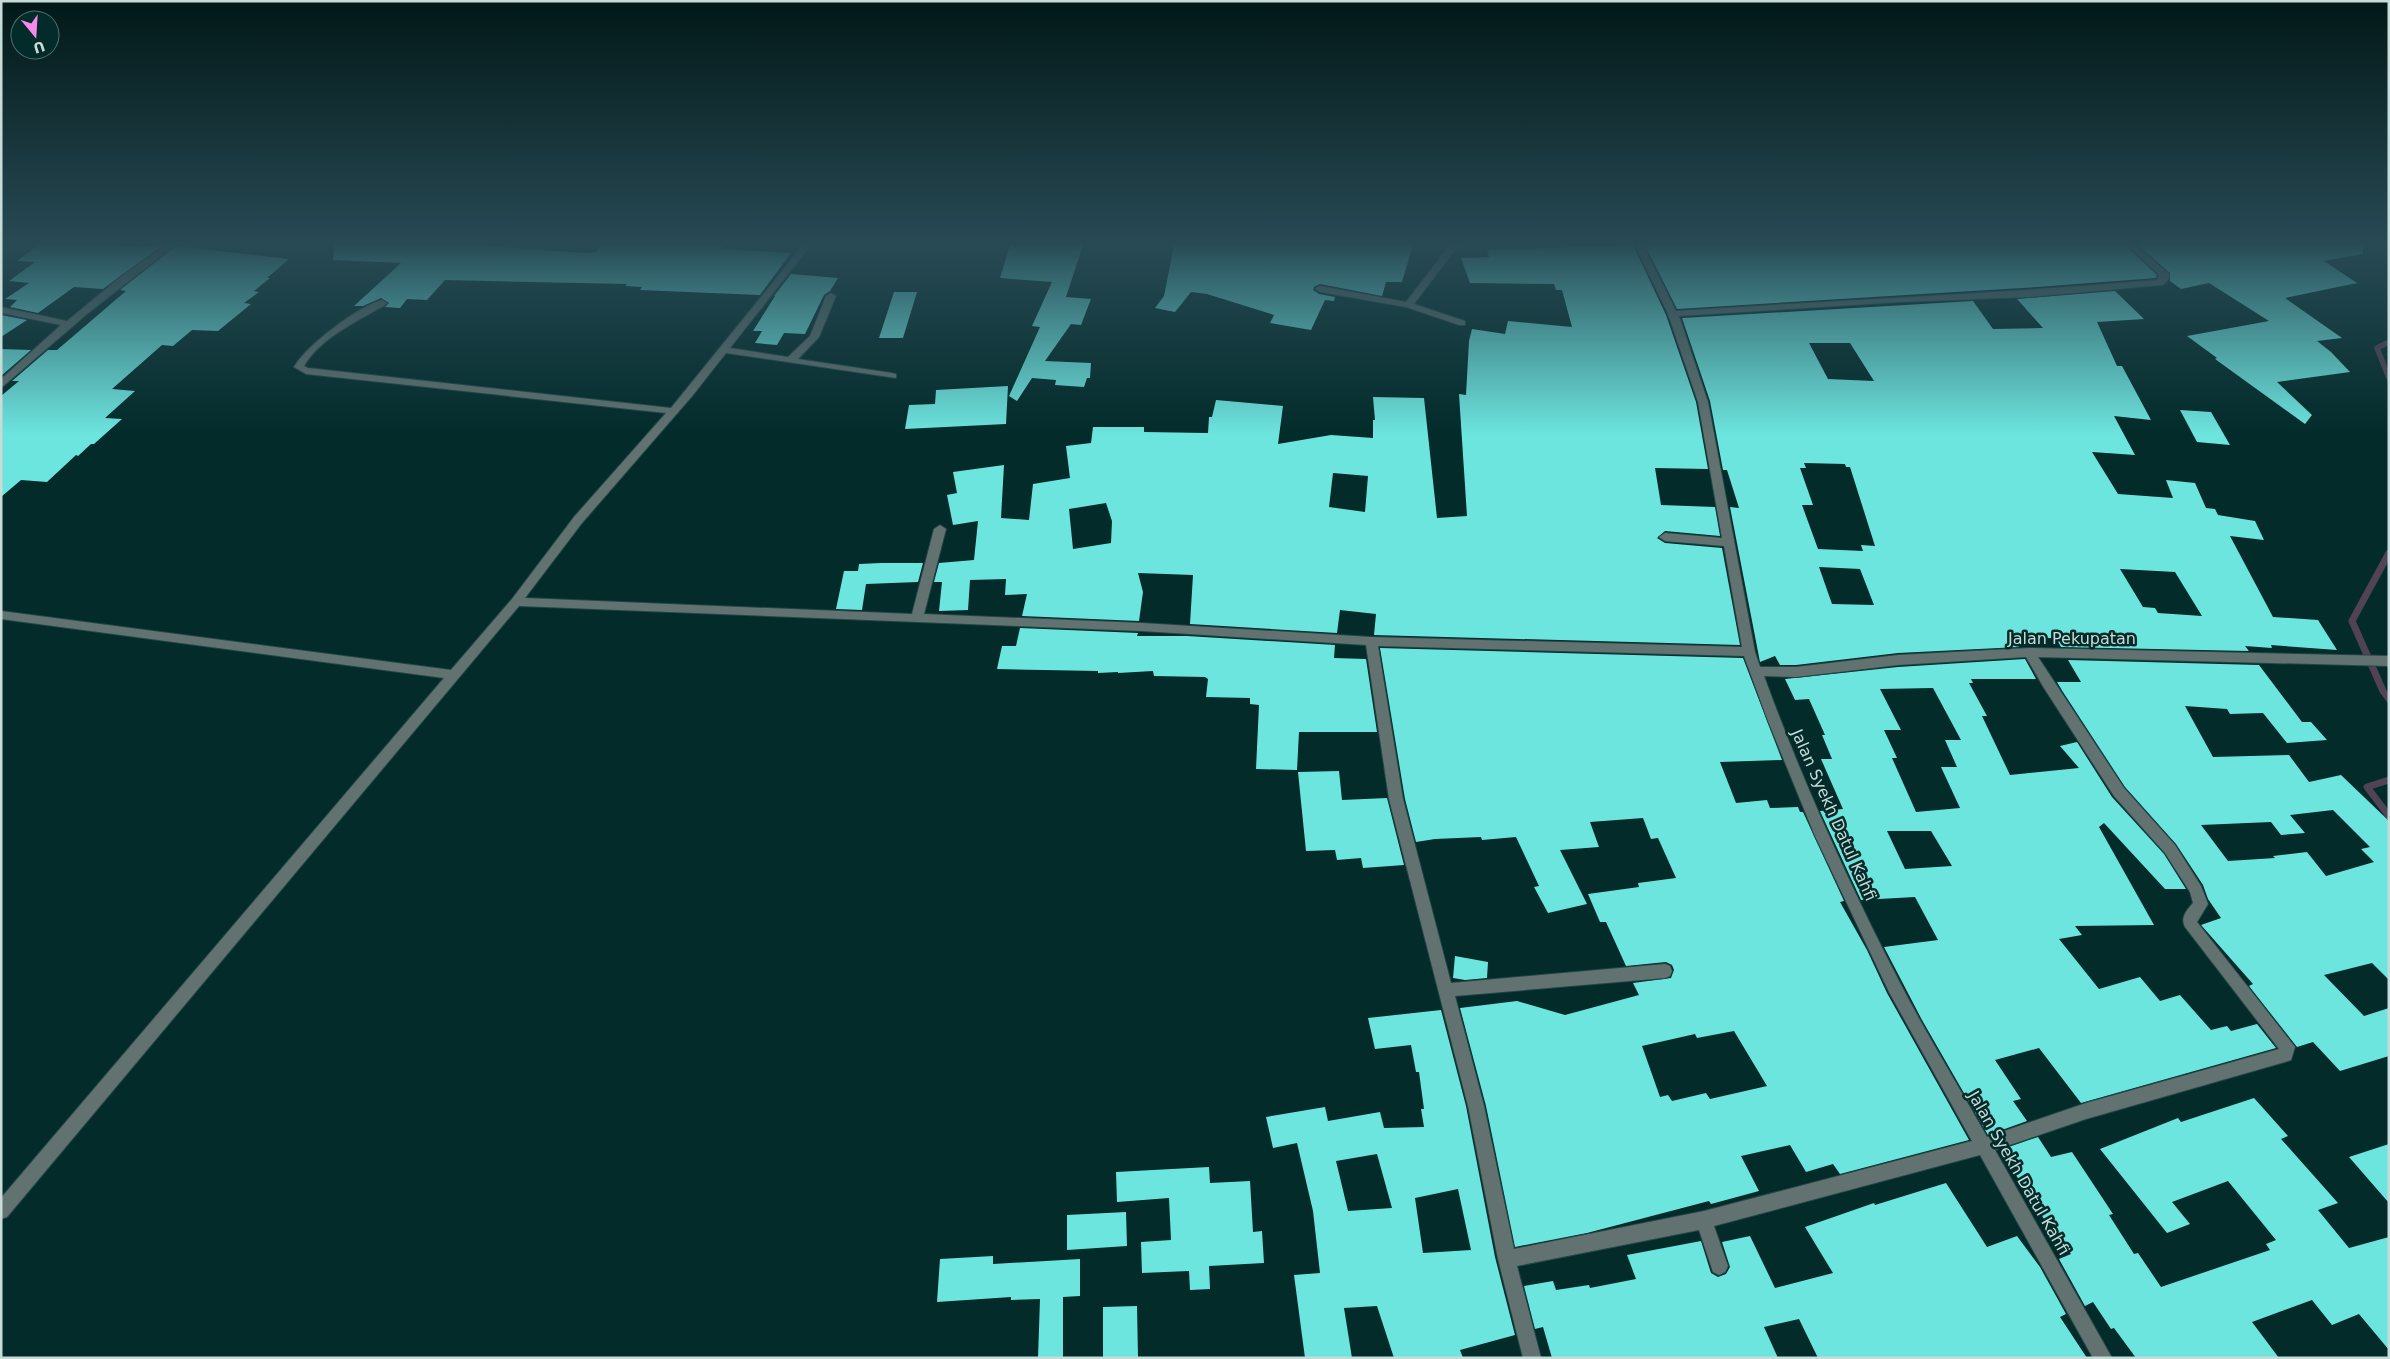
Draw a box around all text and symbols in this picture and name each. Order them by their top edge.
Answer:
north arrow [10,10,60,60]
text: U [31,38,47,57]
street label: Jalan Pekupatan [2007,629,2136,648]
street label: Jalan Syekh Datul Kahfi [1787,725,1881,904]
street label: Jalan Syekh Datul Kahfi [1964,1087,2074,1258]

